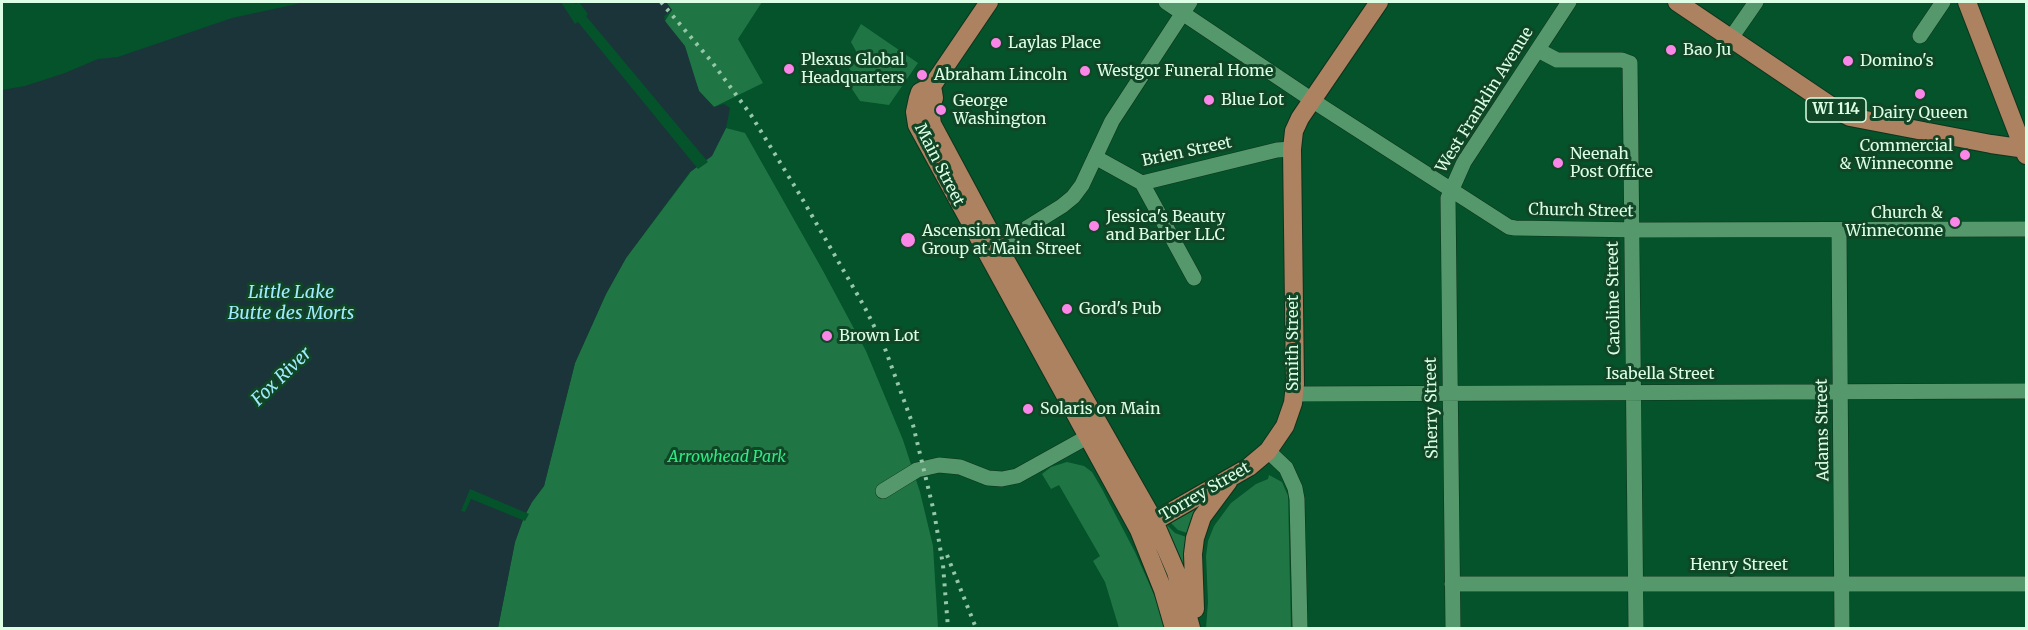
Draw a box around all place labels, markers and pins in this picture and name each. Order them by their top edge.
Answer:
place label: Laylas Place [1008,33,1101,53]
marker: Laylas Place [989,36,1003,50]
place label: Bao Ju [1683,40,1731,60]
marker: Bao Ju [1664,43,1678,57]
place label: Plexus Global Headquarters [801,50,905,88]
place label: Domino's [1860,51,1934,71]
marker: Domino's [1841,54,1855,68]
place label: Westgor Funeral Home [1097,61,1273,81]
marker: Plexus Global Headquarters [782,62,796,76]
marker: Westgor Funeral Home [1078,64,1092,78]
place label: Abraham Lincoln [934,65,1067,85]
marker: Abraham Lincoln [915,68,929,82]
marker: Dairy Queen [1913,87,1927,101]
place label: Blue Lot [1221,90,1284,110]
place label: George Washington [953,91,1046,129]
marker: Blue Lot [1202,93,1216,107]
marker: George Washington [934,103,948,117]
place label: Dairy Queen [1872,103,1968,123]
place label: Commercial & Winneconne [1839,136,1953,174]
place label: Neenah Post Office [1570,144,1653,182]
marker: Commercial & Winneconne [1958,148,1972,162]
marker: Neenah Post Office [1551,156,1565,170]
place label: Church & Winneconne [1845,203,1943,241]
place label: Jessica's Beauty and Barber LLC [1106,207,1225,245]
marker: Church & Winneconne [1948,215,1962,229]
marker: Jessica's Beauty and Barber LLC [1087,219,1101,233]
place label: Ascension Medical Group at Main Street [922,221,1081,259]
marker: Ascension Medical Group at Main Street [899,231,917,249]
place label: Gord's Pub [1079,299,1161,319]
marker: Gord's Pub [1060,302,1074,316]
place label: Brown Lot [839,326,920,346]
marker: Brown Lot [820,329,834,343]
place label: Solaris on Main [1040,399,1160,419]
marker: Solaris on Main [1021,402,1035,416]

